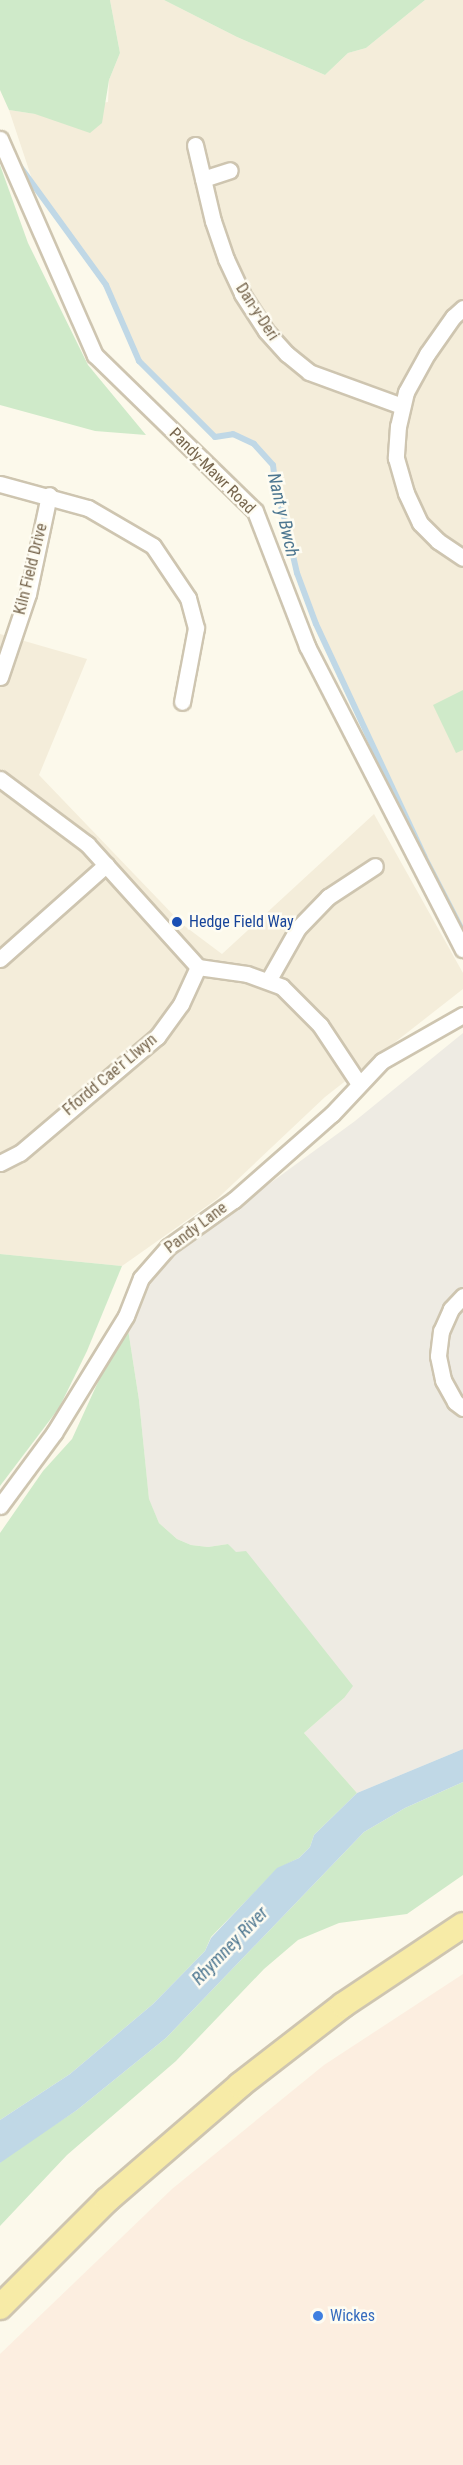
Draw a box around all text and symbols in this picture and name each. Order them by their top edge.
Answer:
street label: Dan-y-Deri [231,280,283,344]
street label: Pandy-Mawr Road [165,424,259,518]
water label: Nant y Bwch [263,471,303,559]
street label: Kiln Field Drive [10,521,52,617]
place label: Hedge Field Way [189,912,294,932]
marker: Hedge Field Way [170,915,184,929]
street label: Ffordd Cae'r Llwyn [59,1030,161,1120]
street label: Pandy Lane [161,1198,231,1258]
water label: Rhymney River [187,1902,273,1990]
place label: Wickes [330,2306,375,2326]
marker: Wickes [311,2309,325,2323]

